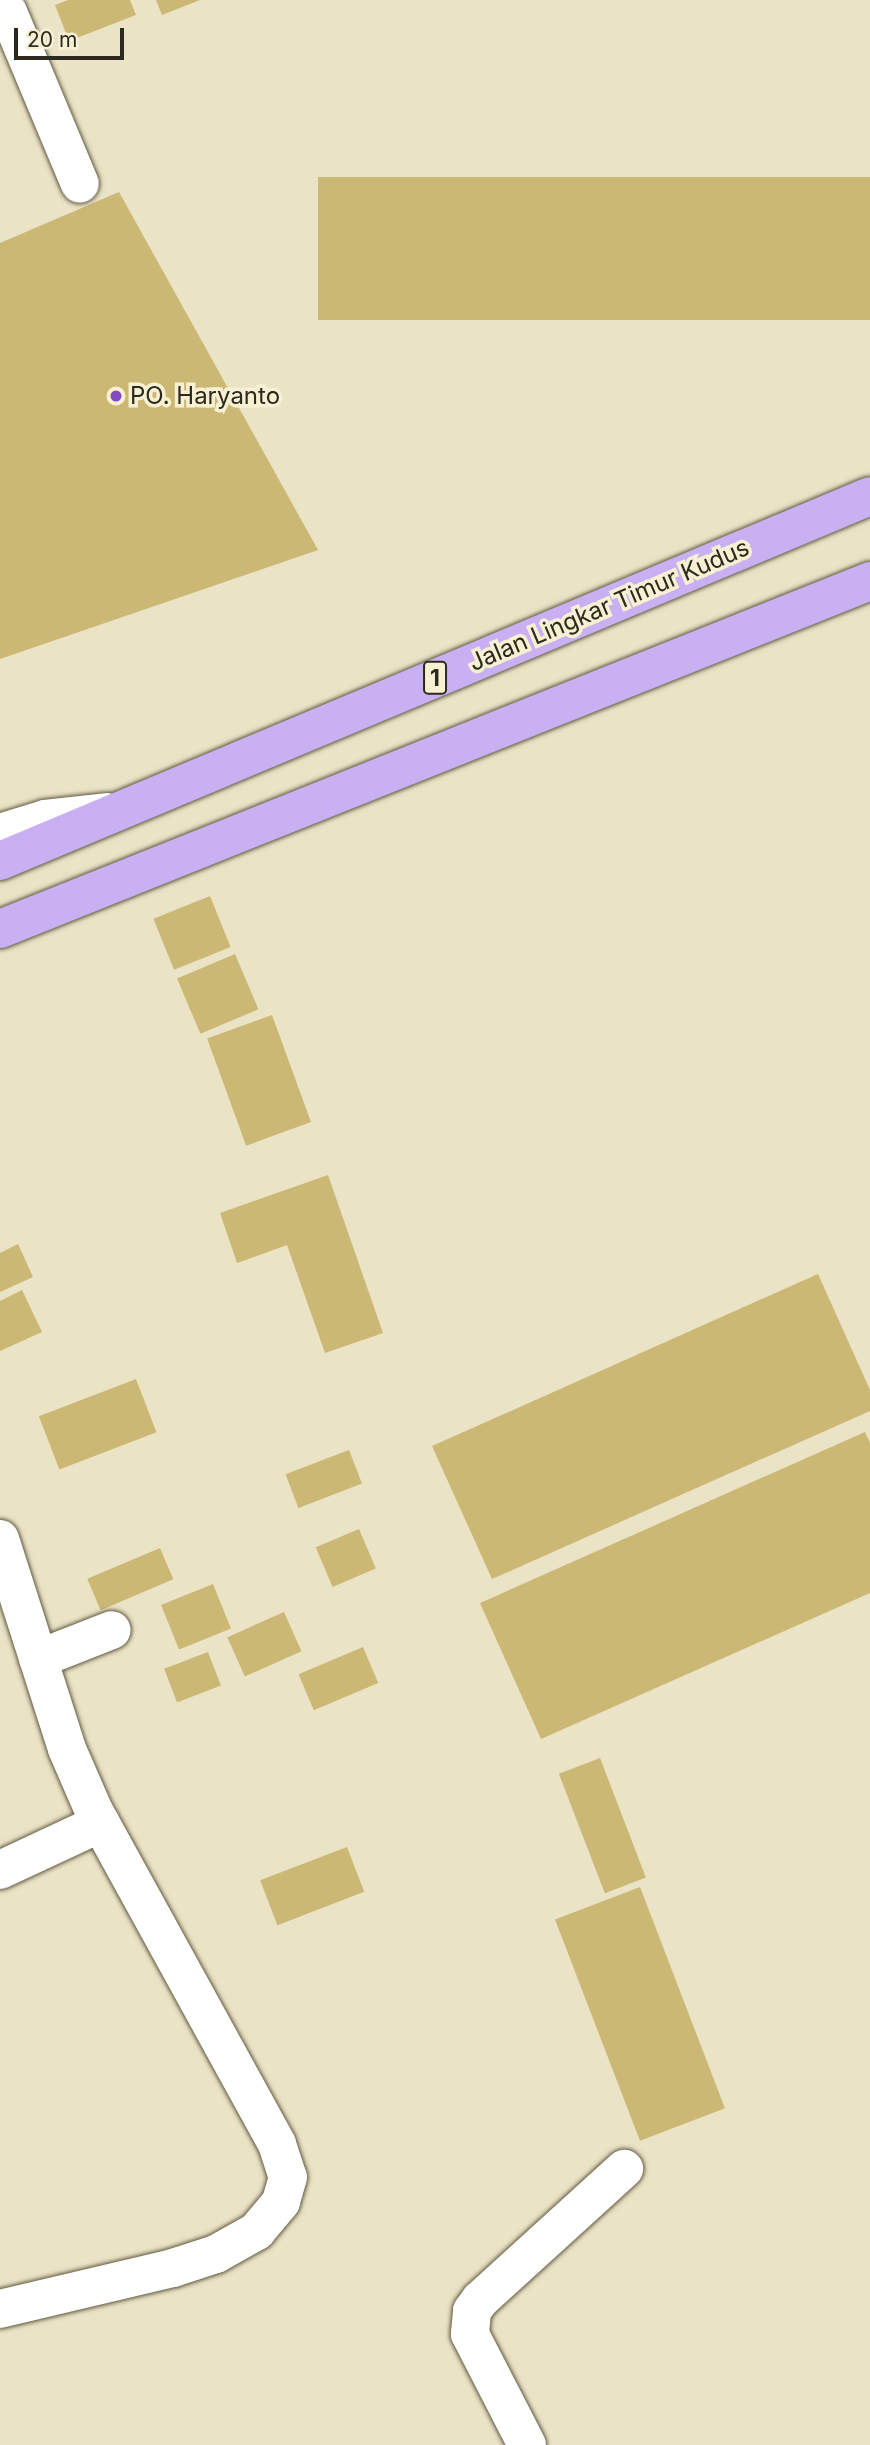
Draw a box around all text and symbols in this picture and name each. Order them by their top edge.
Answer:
scale bar [18,14,128,58]
text: 20 m [27,27,77,52]
place label: PO. Haryanto [130,382,280,410]
marker: PO. Haryanto [108,388,124,404]
street label: Jalan Lingkar Timur Kudus [465,533,753,677]
road number: 1 [423,658,447,698]

